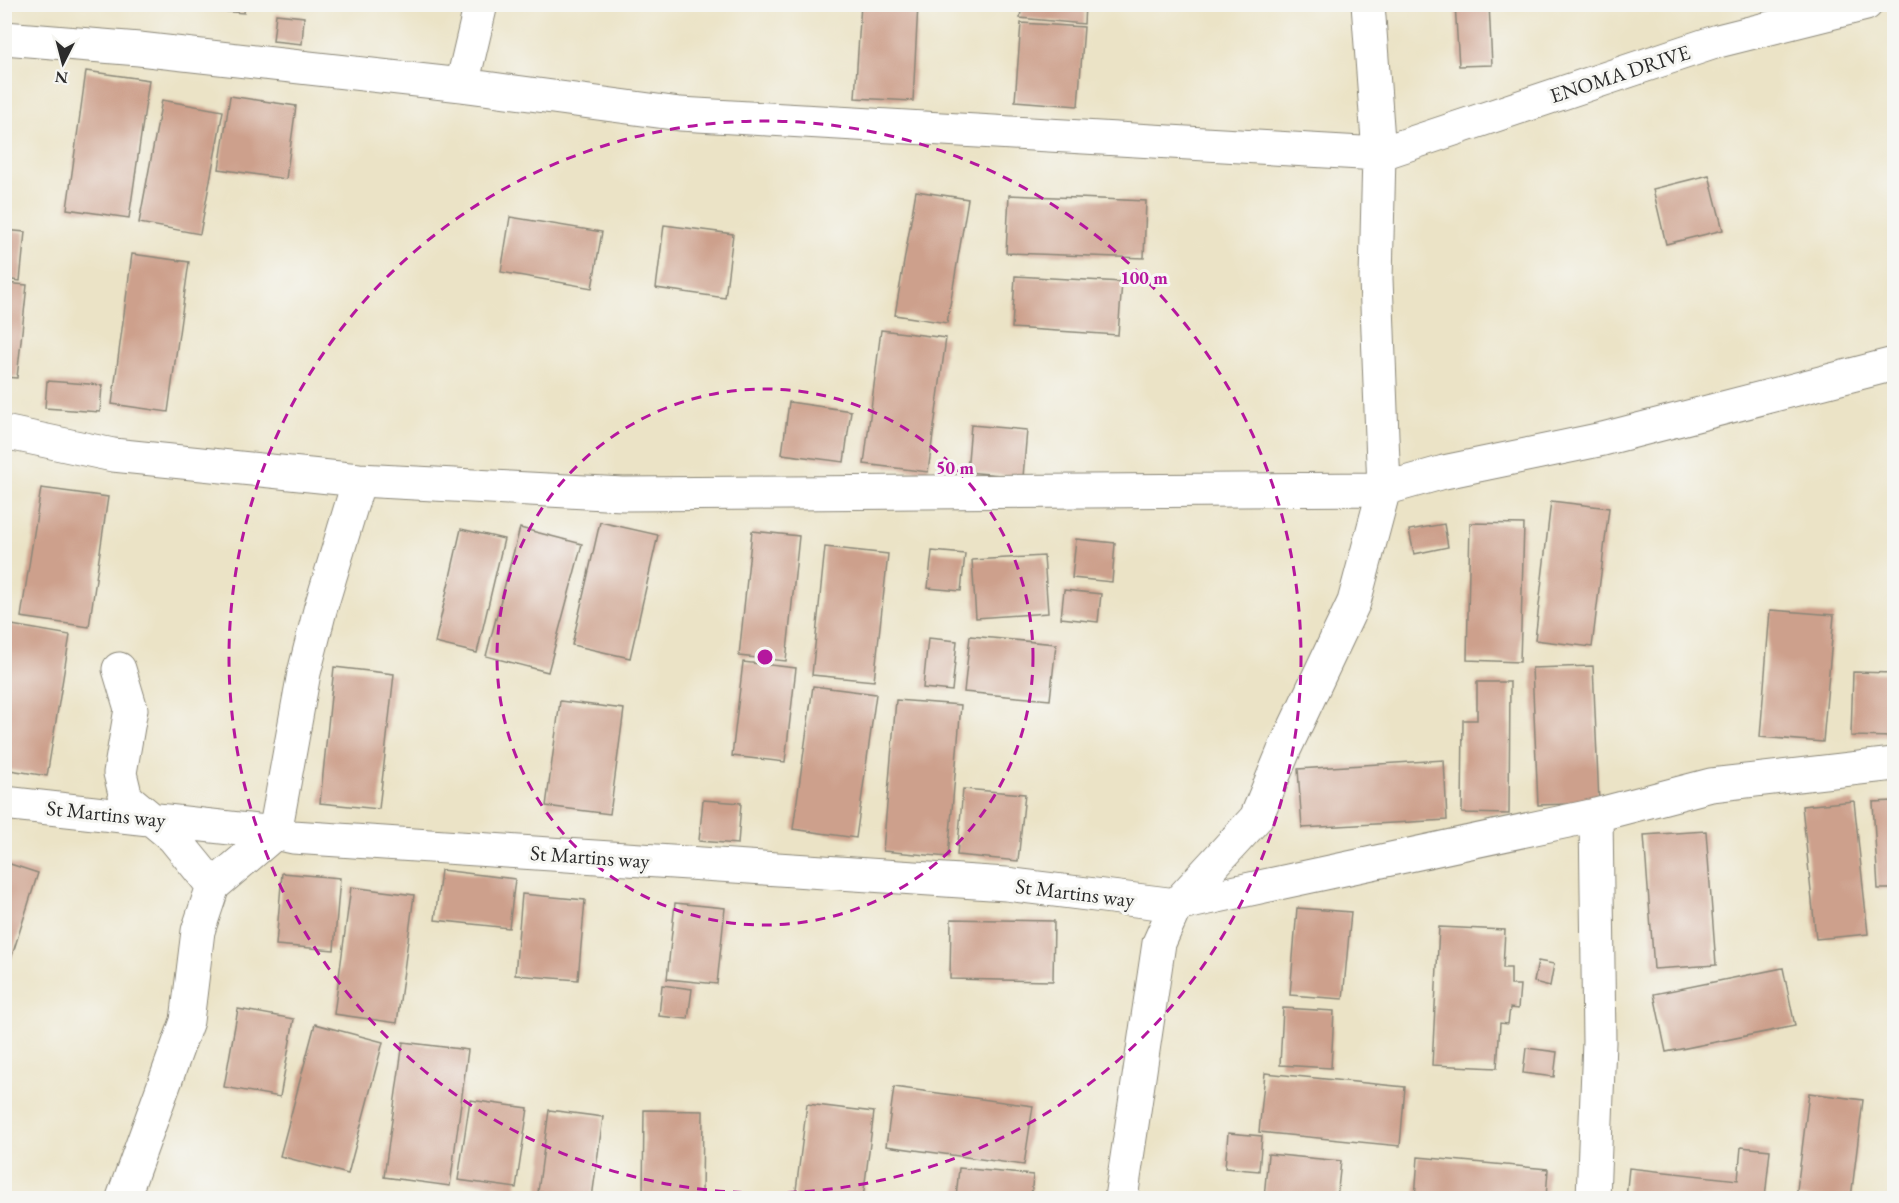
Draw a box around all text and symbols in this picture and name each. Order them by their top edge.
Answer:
north arrow [33,33,93,93]
street label: ENOMA DRIVE [1546,38,1694,109]
text: N [54,66,69,89]
text: 100 m [1120,266,1168,289]
text: 50 m [936,456,974,479]
centre of rings [755,647,775,667]
street label: St Martins way [45,794,168,833]
street label: St Martins way [529,839,651,874]
street label: St Martins way [1014,872,1137,913]

